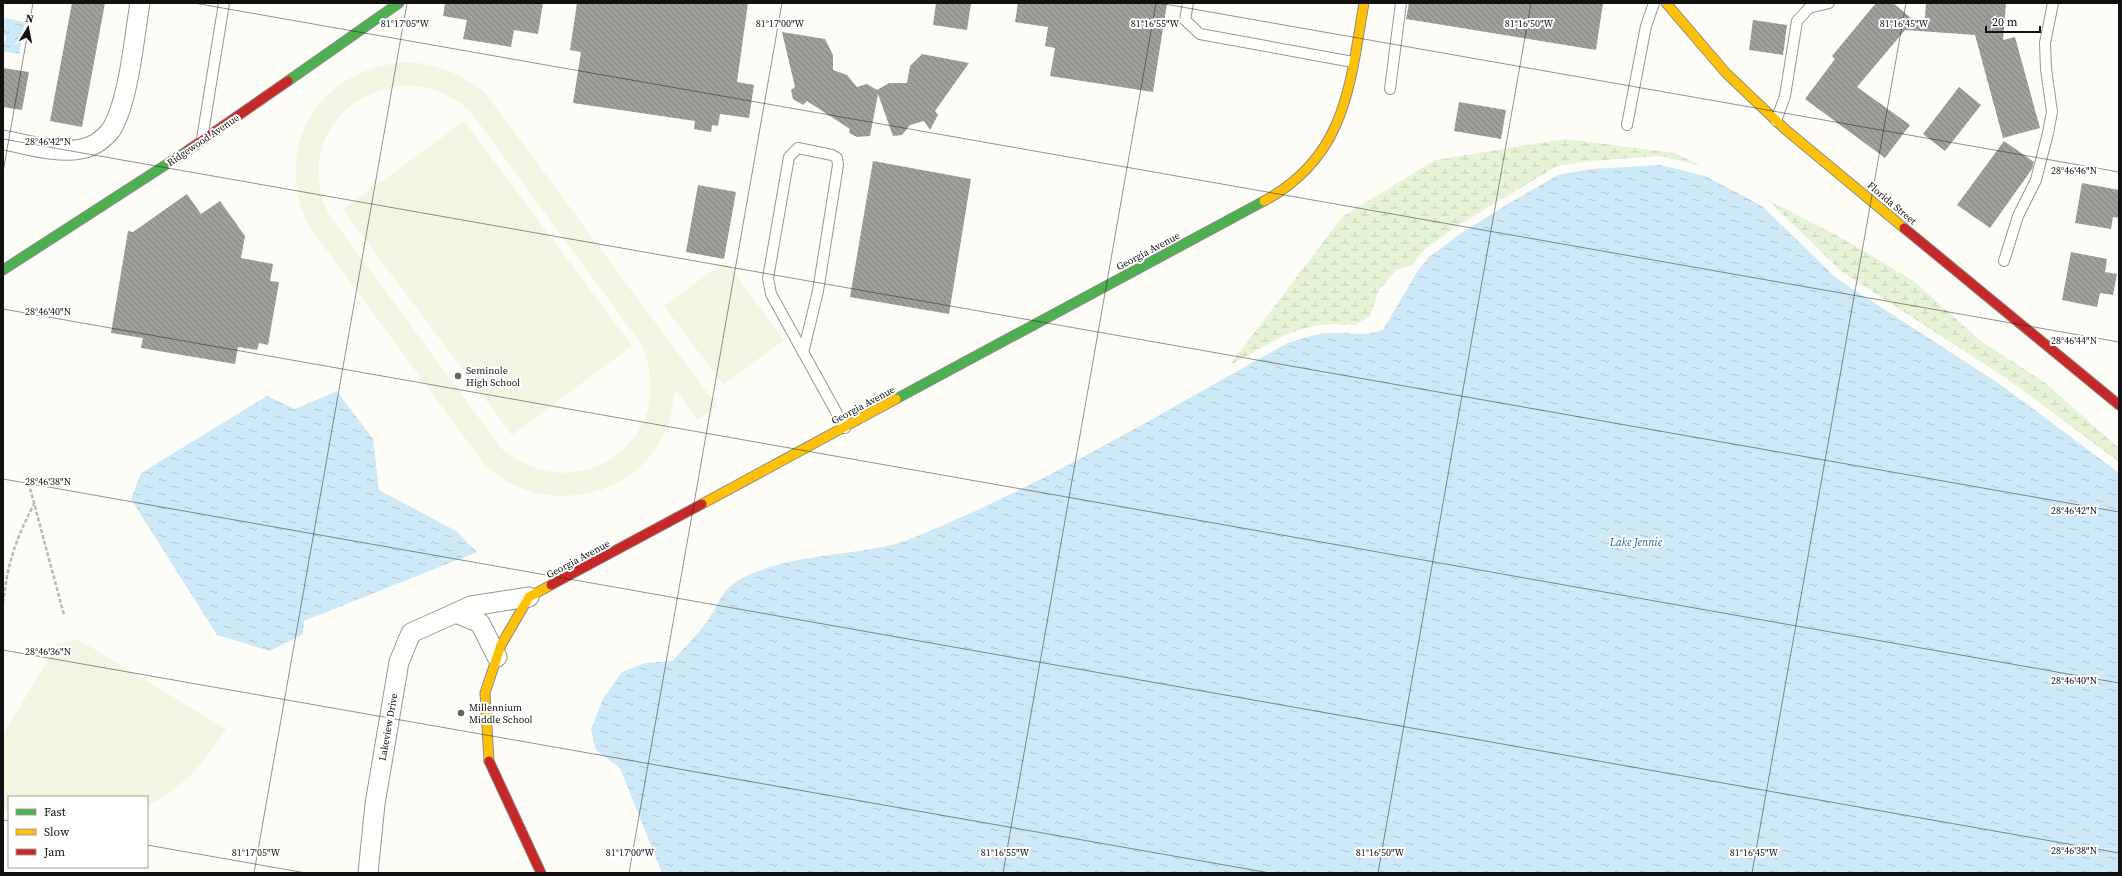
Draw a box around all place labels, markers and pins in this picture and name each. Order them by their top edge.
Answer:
place label: Seminole High School [466,364,520,389]
marker: Seminole High School [453,371,463,381]
place label: Millennium Middle School [469,701,533,726]
marker: Millennium Middle School [456,708,466,718]

